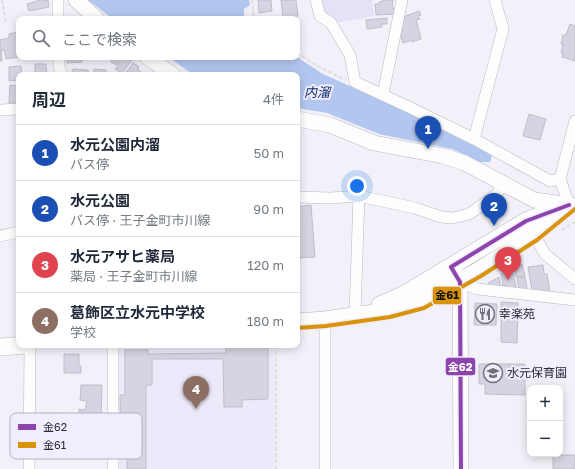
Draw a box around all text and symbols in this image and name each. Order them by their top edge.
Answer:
search box [16,16,300,60]
icon: search [30,27,52,49]
text: ここで検索 [62,30,137,48]
water label: 内溜 [304,84,332,100]
text: 周辺 [32,89,66,110]
text: 4件 [263,91,284,107]
pin: 1 [415,116,441,149]
text: 水元公園内溜 [70,135,160,153]
text: 1 [42,145,48,161]
text: 50 m [254,145,284,161]
text: バス停 [70,156,109,172]
your location [347,176,367,196]
text: 水元公園 [70,191,130,209]
pin: 2 [481,193,507,226]
text: 2 [41,201,49,217]
text: 90 m [253,201,284,217]
text: バス停 · 王子金町市川線 [70,212,210,228]
text: 水元アサヒ薬局 [70,247,175,265]
pin: 3 [495,247,521,280]
text: 3 [41,257,49,273]
text: 120 m [247,257,284,273]
text: 薬局 · 王子金町市川線 [70,268,197,284]
line badge: 金61 [432,286,462,305]
text: 金61 [435,288,459,301]
text: 葛飾区立水元中学校 [70,303,205,321]
restaurant icon: 幸楽苑 [474,303,496,325]
place label: 幸楽苑 [499,306,535,321]
text: 4 [41,313,49,329]
text: 180 m [247,313,284,329]
text: 学校 [70,324,96,340]
line badge: 金62 [445,357,476,376]
text: 金62 [448,360,473,373]
school or university icon: 水元保育園 [482,362,504,384]
place label: 水元保育園 [507,365,567,380]
pin: 4 [183,376,209,409]
map controls [527,385,563,457]
button: + [527,385,563,421]
legend [10,413,142,459]
text: 金62 [43,420,67,433]
button: − [527,421,563,457]
text: 金61 [43,438,66,451]

